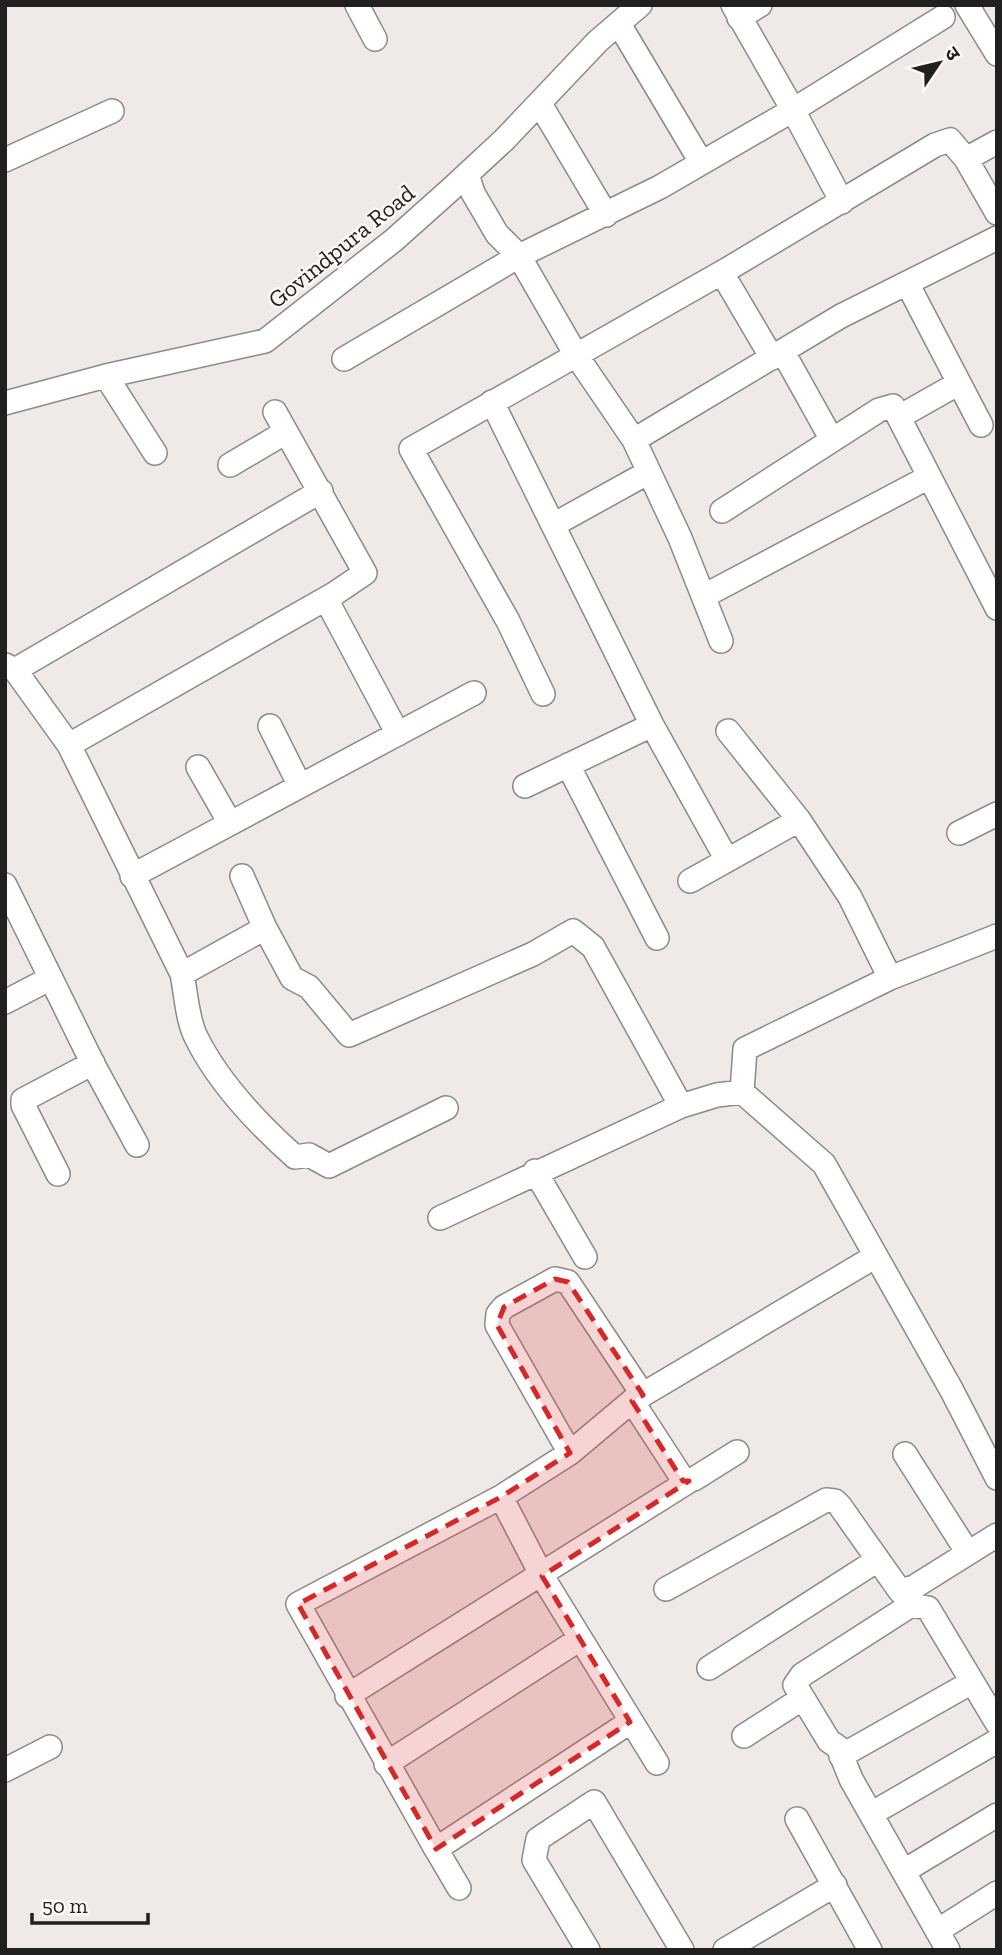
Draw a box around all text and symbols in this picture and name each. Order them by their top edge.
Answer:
north arrow [904,28,974,98]
text: उ [940,42,966,65]
street label: Govindpura Road [262,178,420,314]
scale bar [32,1882,147,1926]
text: 50 m [42,1893,88,1918]

